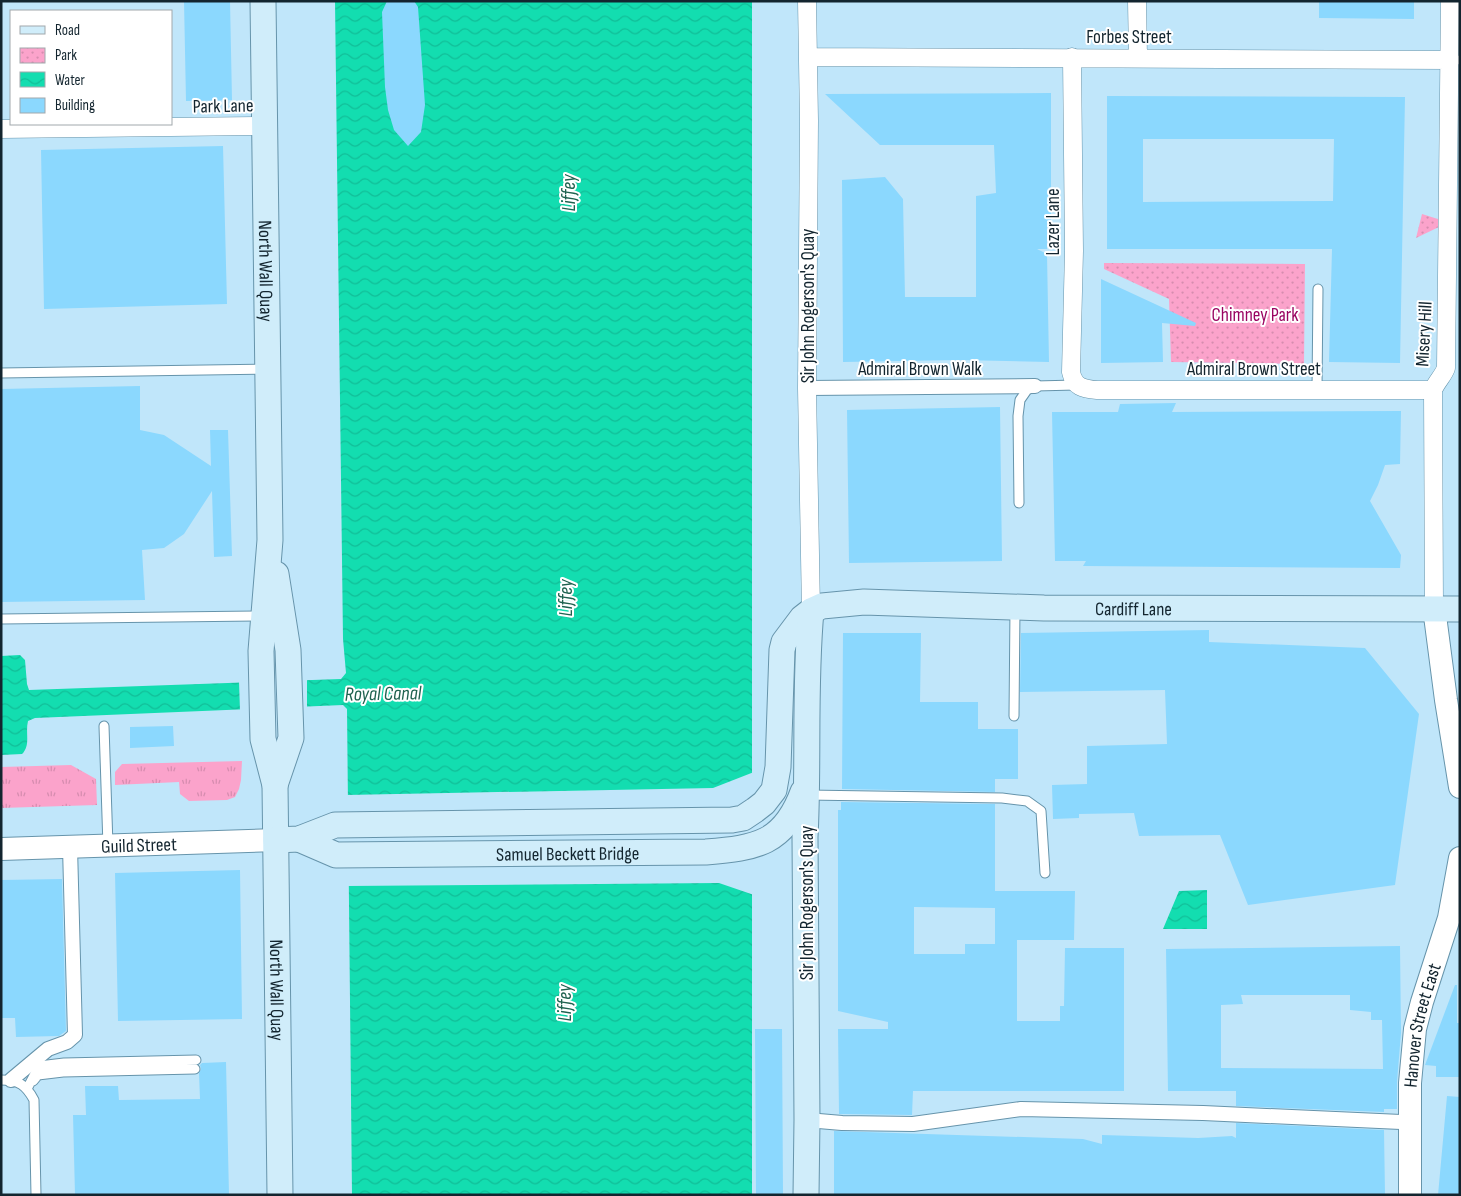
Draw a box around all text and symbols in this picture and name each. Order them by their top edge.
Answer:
legend [10,10,172,125]
text: Road [55,21,80,40]
street label: Forbes Street [1086,26,1172,49]
text: Park [55,46,77,65]
text: Water [55,71,86,90]
street label: Park Lane [192,94,254,119]
text: Building [55,96,95,115]
water label: Liffey [557,173,581,212]
street label: Lazer Lane [1042,188,1065,256]
street label: North Wall Quay [253,220,277,323]
street label: Sir John Rogerson's Quay [797,228,820,383]
street label: Misery Hill [1411,301,1438,367]
park label: Chimney Park [1212,304,1299,327]
street label: Admiral Brown Walk [857,358,983,381]
street label: Admiral Brown Street [1186,358,1321,381]
water label: Liffey [554,578,578,617]
street label: Cardiff Lane [1095,598,1172,621]
water label: Royal Canal [345,681,423,707]
street label: Sir John Rogerson's Quay [796,825,819,980]
street label: Guild Street [101,833,177,859]
street label: Samuel Beckett Bridge [496,843,639,867]
street label: North Wall Quay [264,939,288,1042]
street label: Hanover Street East [1400,960,1447,1089]
water label: Liffey [553,983,577,1022]

